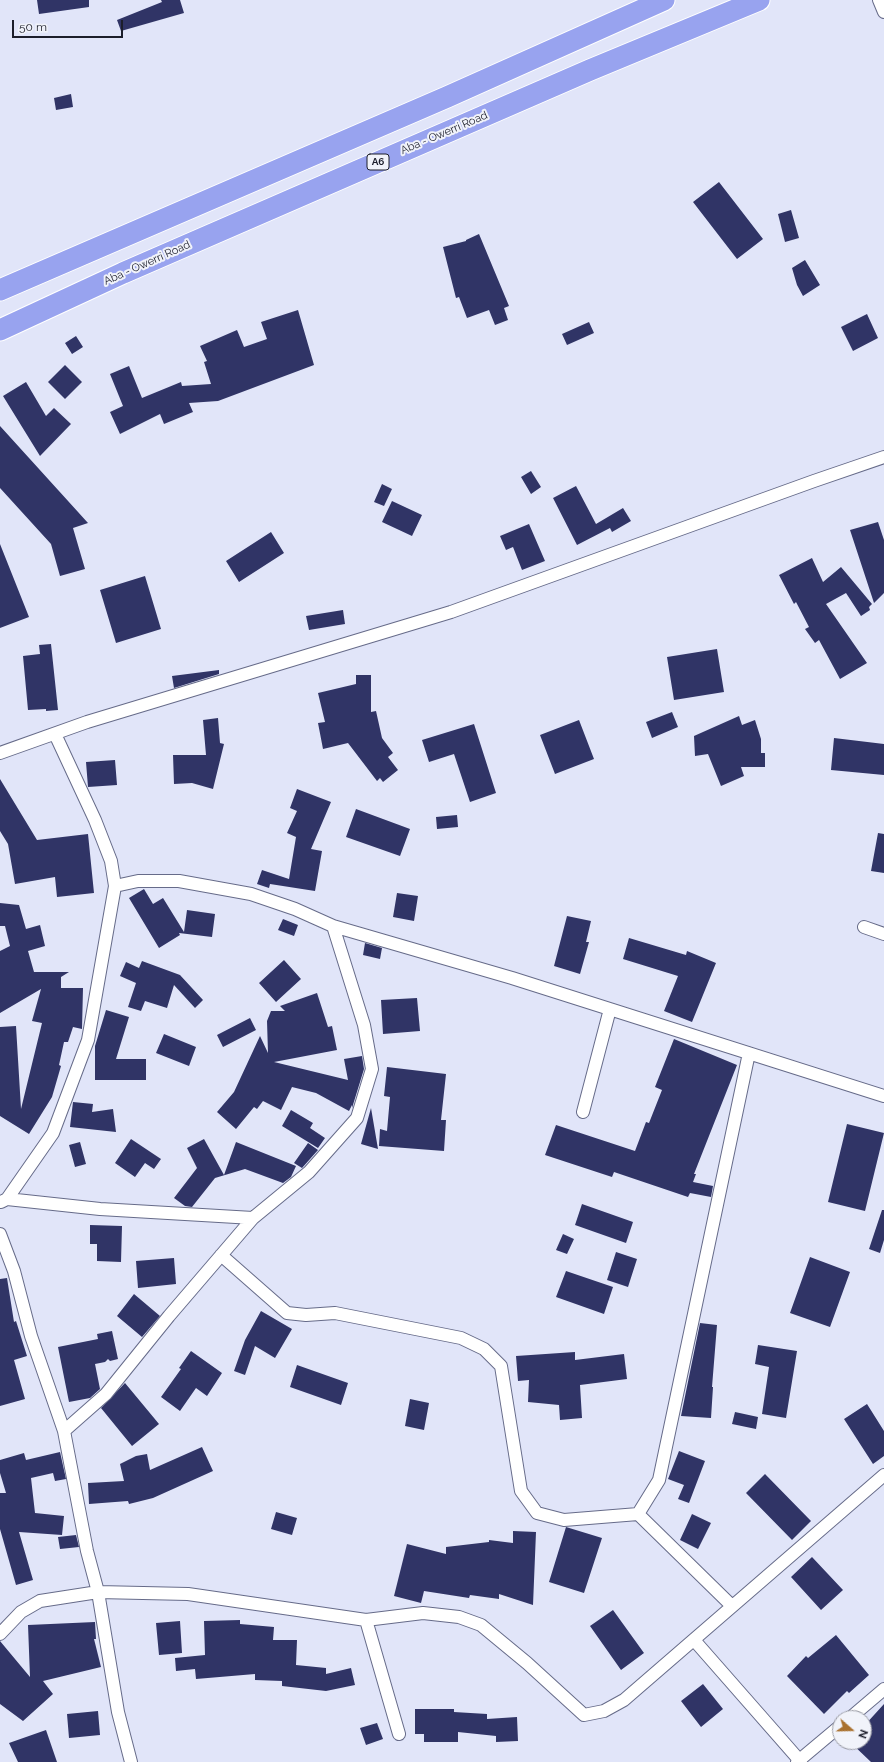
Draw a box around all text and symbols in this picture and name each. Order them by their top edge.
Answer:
scale bar [14,12,125,38]
text: 50 m [19,20,47,34]
street label: Aba - Owerri Road [399,109,489,157]
road number: A6 [367,154,389,170]
street label: Aba - Owerri Road [102,238,192,288]
north arrow [832,1710,872,1750]
text: N [855,1728,870,1740]

